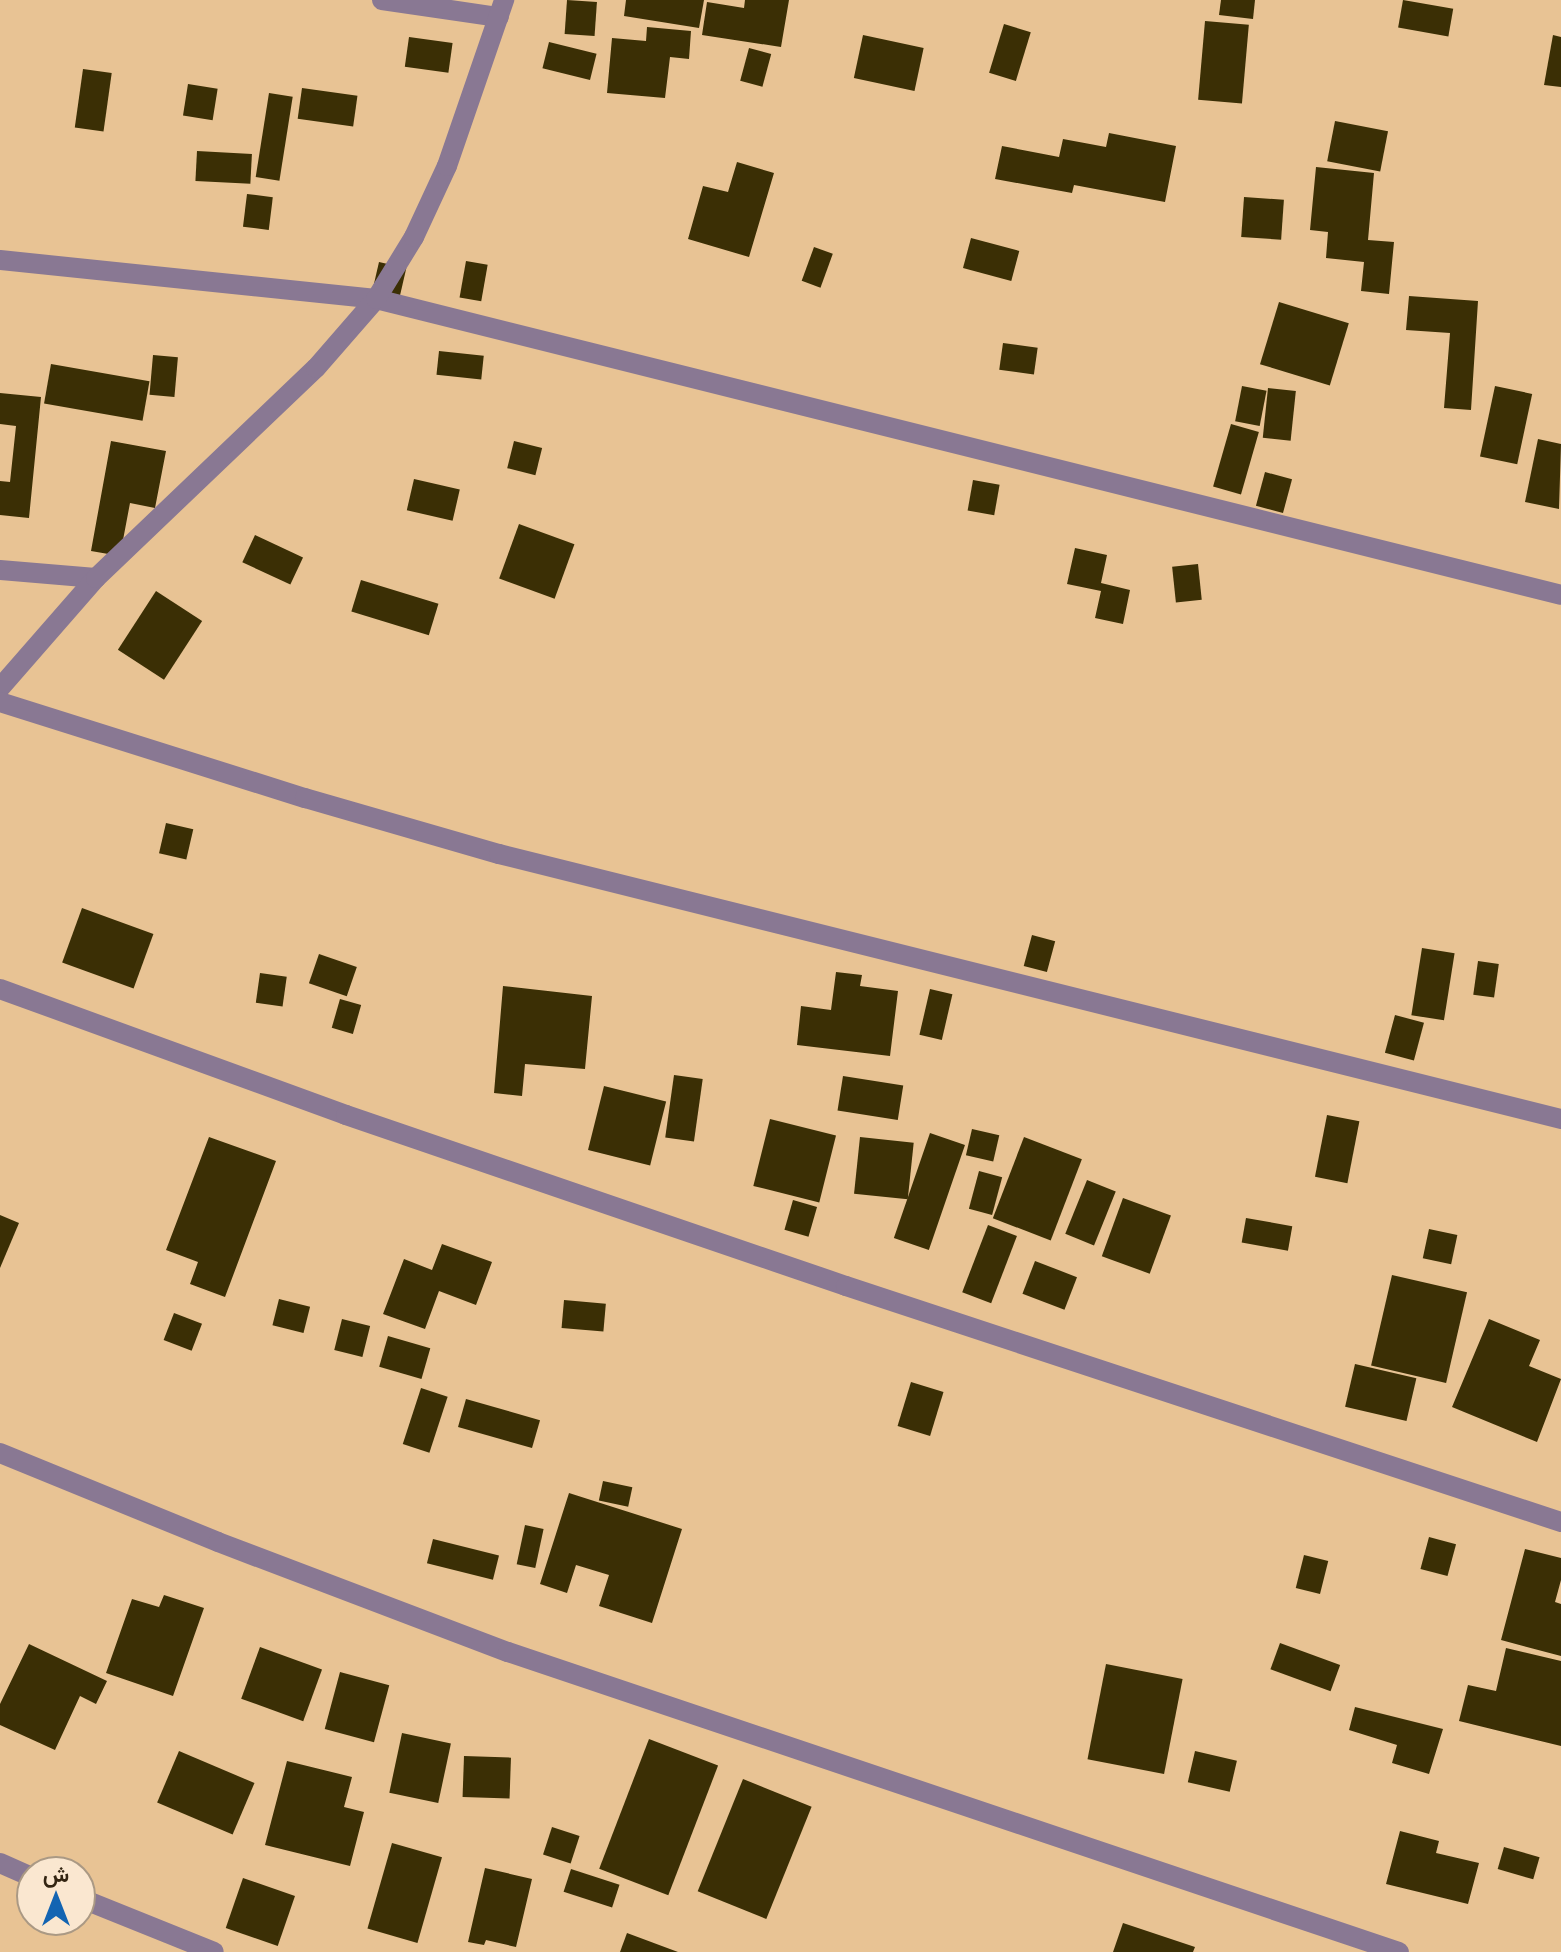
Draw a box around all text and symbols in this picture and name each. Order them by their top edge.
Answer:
north arrow [16,1856,96,1936]
text: ش [43,1860,69,1887]

